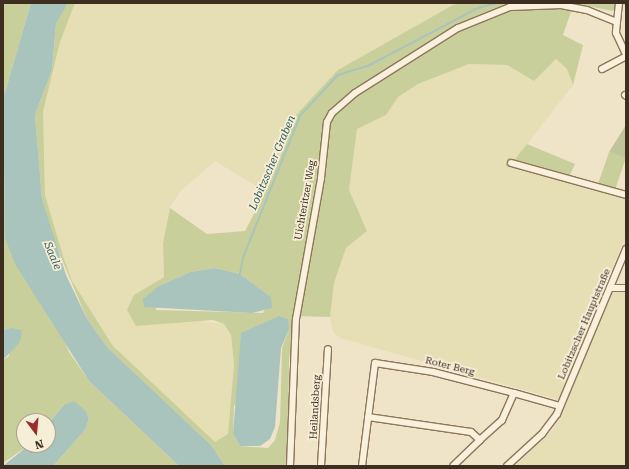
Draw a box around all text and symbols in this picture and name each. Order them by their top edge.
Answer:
water label: Lobitzscher Graben [247,114,299,212]
street label: Uichteritzer Weg [292,159,318,241]
water label: Saale [40,240,64,272]
street label: Lobitzscher Hauptstraße [555,267,613,381]
street label: Roter Berg [424,354,476,378]
street label: Heilandsberg [307,374,323,440]
north arrow [16,413,56,453]
text: N [33,437,45,451]

